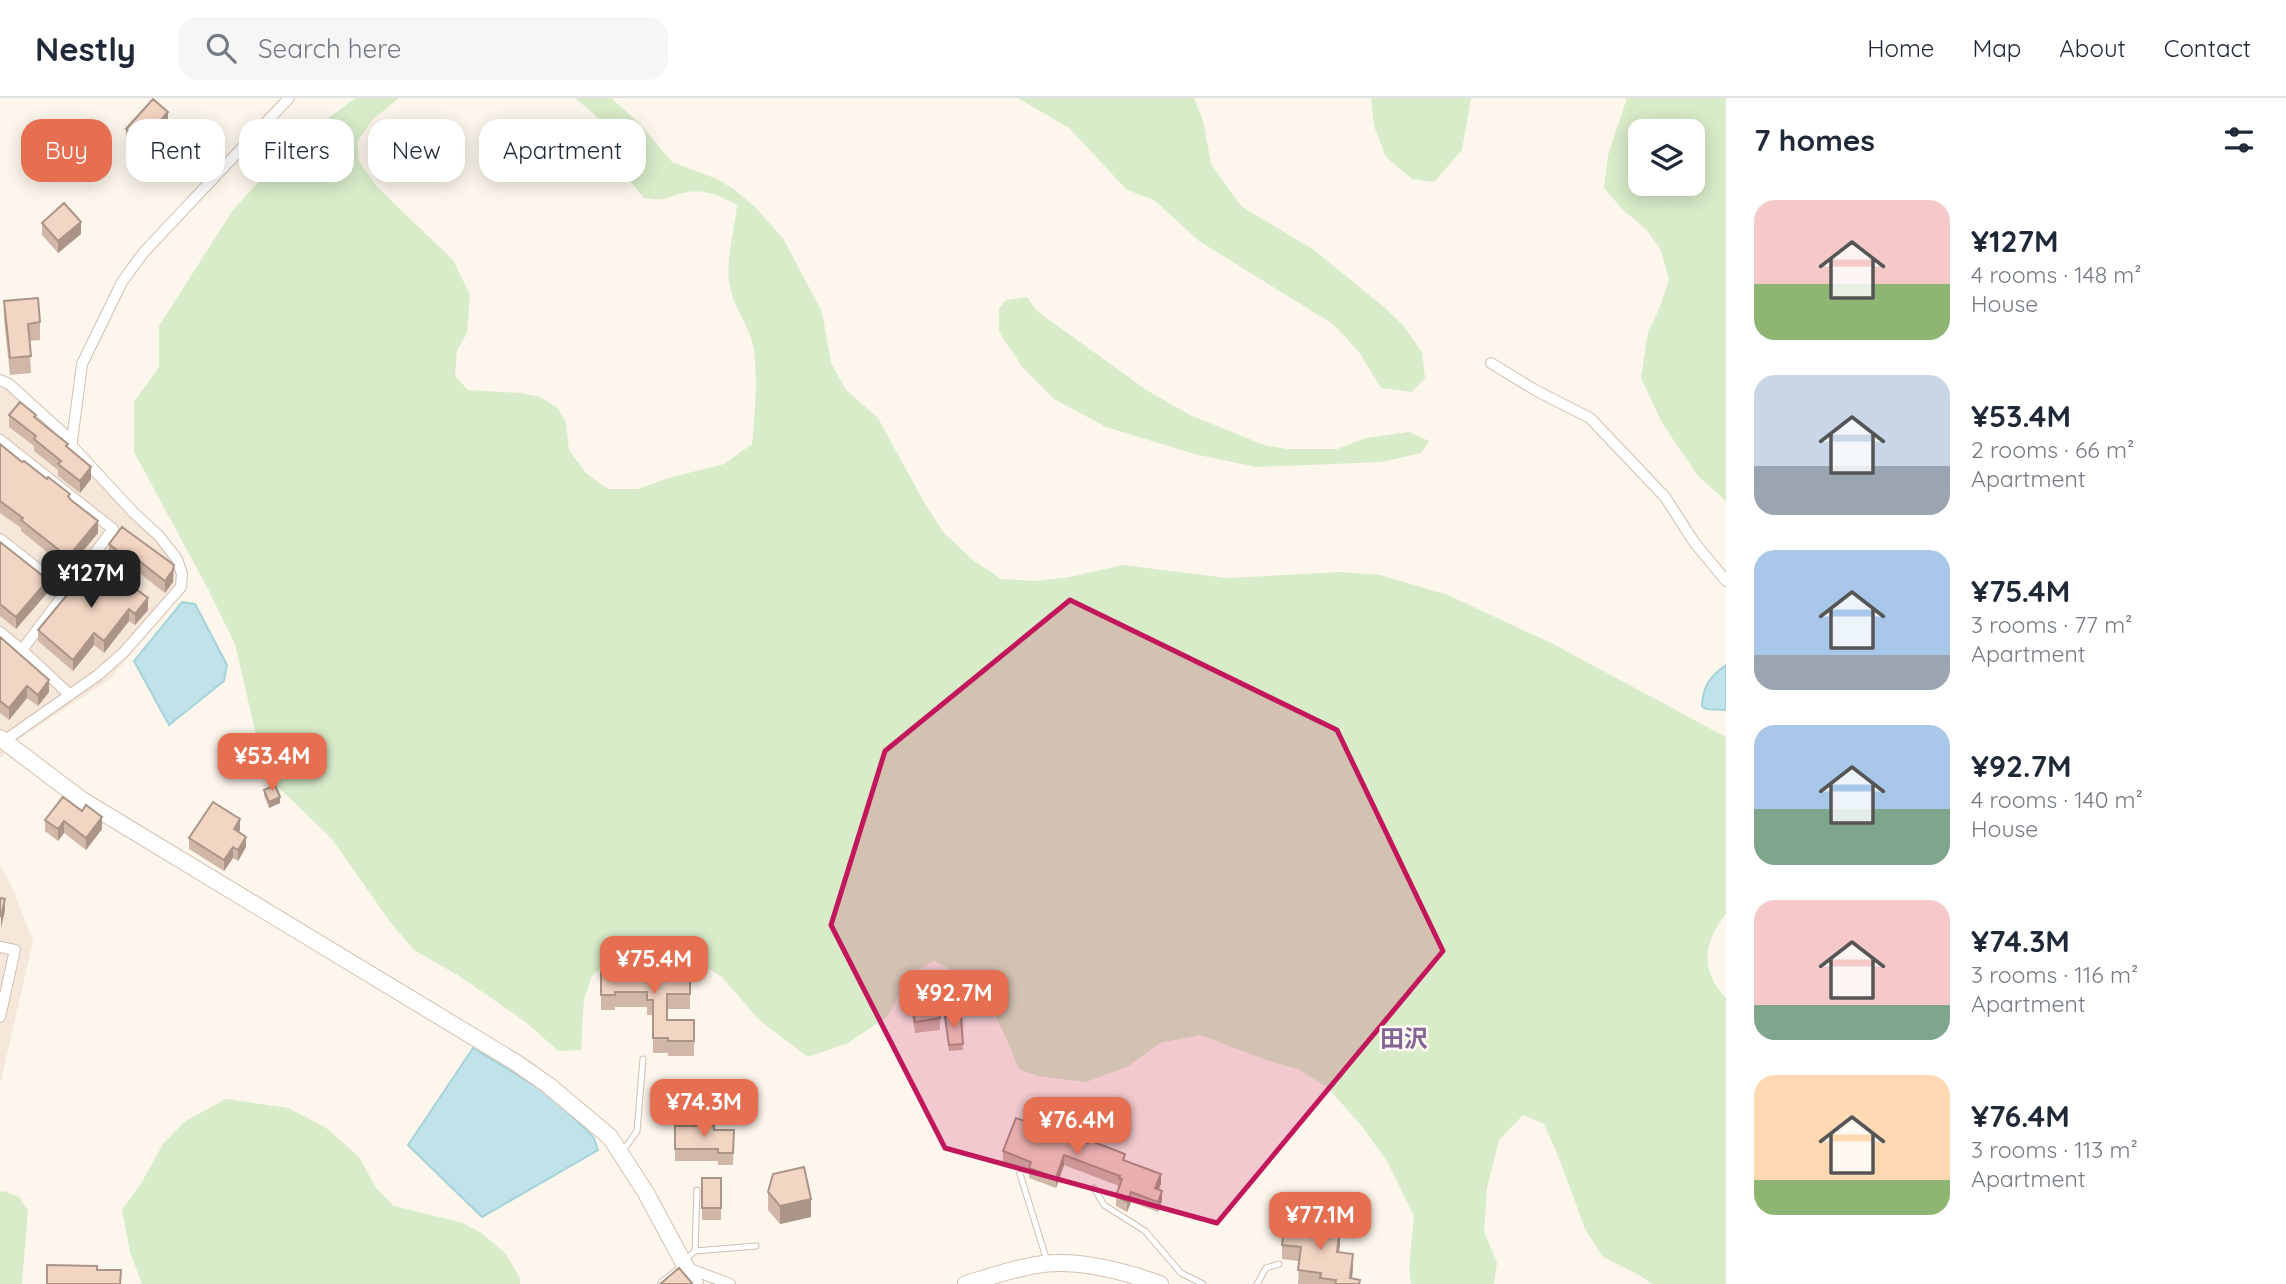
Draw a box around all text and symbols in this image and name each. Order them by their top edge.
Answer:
search box [178,17,668,80]
text: Nestly [35,28,136,69]
icon: search [202,29,240,67]
text: Search here [258,32,401,65]
text: Home [1867,33,1934,63]
text: Map [1972,33,2021,63]
text: About [2059,33,2126,63]
text: Contact [2164,33,2251,63]
chip: Buy [21,119,112,182]
chip: Rent [126,119,225,182]
chip: Filters [239,119,354,182]
chip: New [368,119,465,182]
chip: Apartment [479,119,646,182]
map controls [1628,119,1705,196]
button: layers [1628,119,1705,196]
text: 7 homes [1754,121,1875,159]
icon: filters [2220,121,2258,159]
text: ¥127M [1971,222,2059,260]
icon: home [1810,228,1894,312]
text: 4 rooms · 148 m² [1971,260,2142,289]
text: House [1971,289,2038,318]
text: ¥53.4M [1971,397,2071,435]
icon: home [1810,403,1894,487]
text: 2 rooms · 66 m² [1971,435,2134,464]
text: Apartment [1971,464,2085,493]
pin: ¥127M [42,550,140,610]
text: ¥127M [57,558,125,587]
text: ¥75.4M [1971,572,2070,610]
icon: home [1810,578,1894,662]
text: 3 rooms · 77 m² [1971,610,2132,639]
text: Apartment [1971,639,2085,668]
pin: ¥53.4M [215,734,329,793]
text: ¥53.4M [234,741,310,770]
text: ¥92.7M [1971,747,2072,785]
icon: home [1810,753,1894,837]
text: 4 rooms · 140 m² [1971,785,2143,814]
text: House [1971,814,2038,843]
text: ¥74.3M [1971,922,2070,960]
icon: home [1810,928,1894,1012]
pin: ¥75.4M [597,936,711,996]
text: ¥75.4M [616,944,692,973]
text: 3 rooms · 116 m² [1971,960,2138,989]
pin: ¥92.7M [897,970,1011,1030]
text: ¥92.7M [915,978,993,1007]
text: Apartment [1971,989,2085,1018]
district label: 田沢 [1380,1023,1428,1053]
pin: ¥74.3M [647,1080,761,1139]
text: ¥74.3M [666,1087,742,1116]
text: ¥76.4M [1971,1097,2070,1135]
pin: ¥76.4M [1020,1098,1134,1157]
icon: home [1810,1103,1894,1187]
text: ¥76.4M [1039,1105,1115,1134]
text: 3 rooms · 113 m² [1971,1135,2138,1164]
text: Apartment [1971,1164,2085,1193]
pin: ¥77.1M [1263,1192,1377,1252]
text: ¥77.1M [1285,1200,1355,1229]

